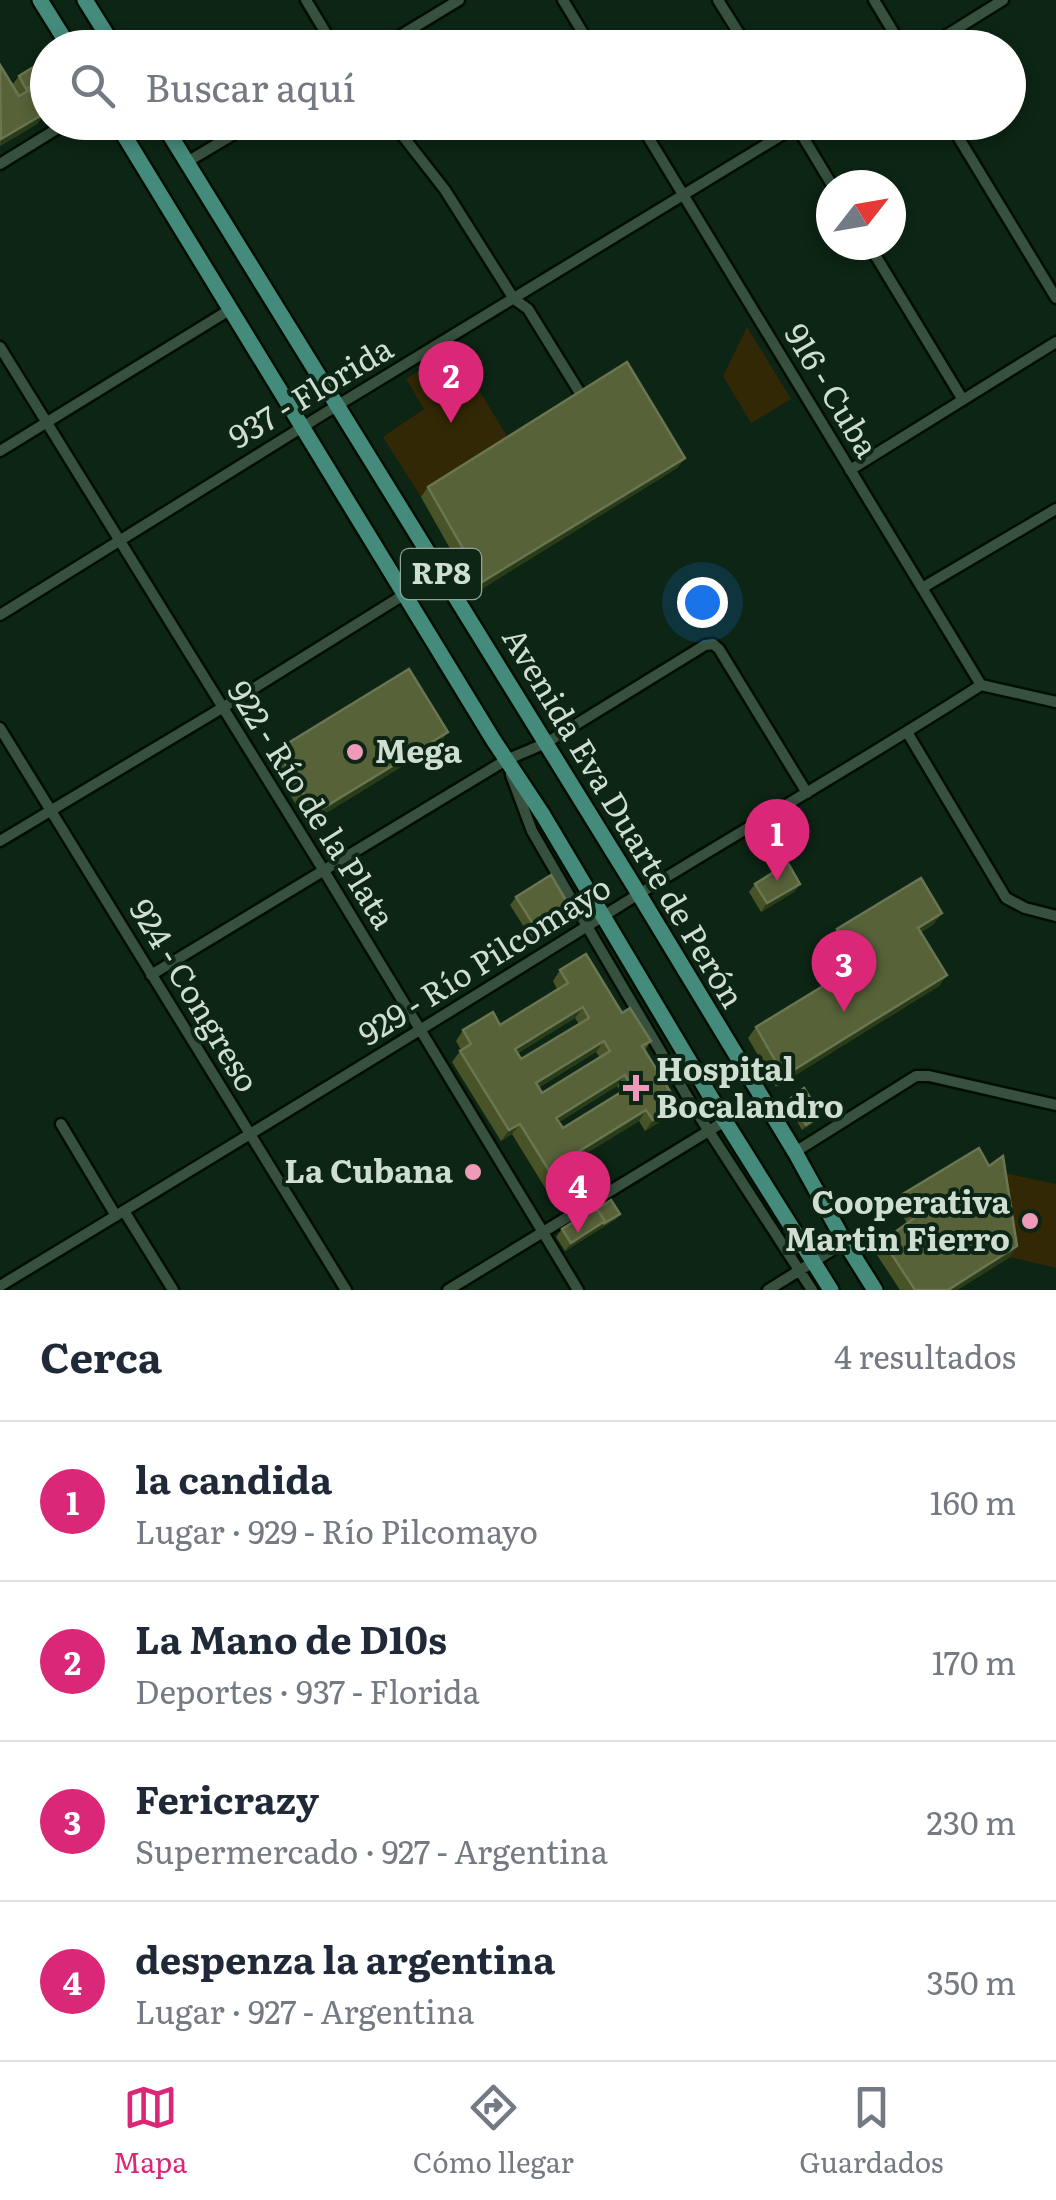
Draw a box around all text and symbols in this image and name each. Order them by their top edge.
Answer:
search box [30,30,1026,140]
text: Buscar aquí [145,57,355,114]
icon: search [65,58,120,113]
north arrow [816,170,906,260]
street label: 916 - Cuba [775,313,893,466]
street label: 937 - Florida [218,322,401,458]
pin: 2 [418,340,484,423]
road number: RP8 [401,549,481,599]
your location [677,577,728,628]
street label: Avenida Eva Duarte de Perón [493,617,759,1016]
street label: 922 - Río de la Plata [218,670,410,937]
place label: Mega [375,725,463,773]
marker: Mega [344,741,366,763]
pin: 1 [744,798,810,881]
street label: 929 - Río Pilcomayo [348,861,619,1056]
street label: 924 - Congreso [120,889,273,1100]
pin: 3 [812,930,876,1012]
place label: Hospital Bocalandro [656,1043,844,1128]
marker: Hospital Bocalandro [625,1077,647,1099]
place label: La Cubana [284,1145,453,1193]
pin: 4 [546,1150,610,1233]
marker: La Cubana [462,1161,484,1183]
place label: Cooperativa Martin Fierro [785,1176,1011,1261]
marker: Cooperativa Martin Fierro [1019,1210,1041,1232]
text: Cerca [40,1324,162,1386]
text: 4 resultados [834,1331,1016,1379]
text: la candida [135,1449,332,1506]
text: 1 [66,1477,79,1525]
text: 160 m [930,1477,1016,1525]
text: Lugar · 929 - Río Pilcomayo [135,1506,538,1554]
text: La Mano de D10s [135,1609,447,1666]
text: 2 [64,1637,81,1685]
text: 170 m [932,1637,1016,1685]
text: Deportes · 937 - Florida [135,1666,480,1714]
text: Fericrazy [135,1769,319,1826]
text: 3 [64,1797,81,1845]
text: 230 m [926,1797,1016,1845]
text: Supermercado · 927 - Argentina [135,1826,608,1874]
text: despenza la argentina [135,1929,555,1986]
text: 4 [63,1957,82,2005]
text: 350 m [927,1957,1016,2005]
text: Lugar · 927 - Argentina [135,1986,474,2034]
tab: Mapa [113,2080,187,2182]
tab: Cómo llegar [413,2080,574,2182]
tab: Guardados [799,2080,943,2182]

